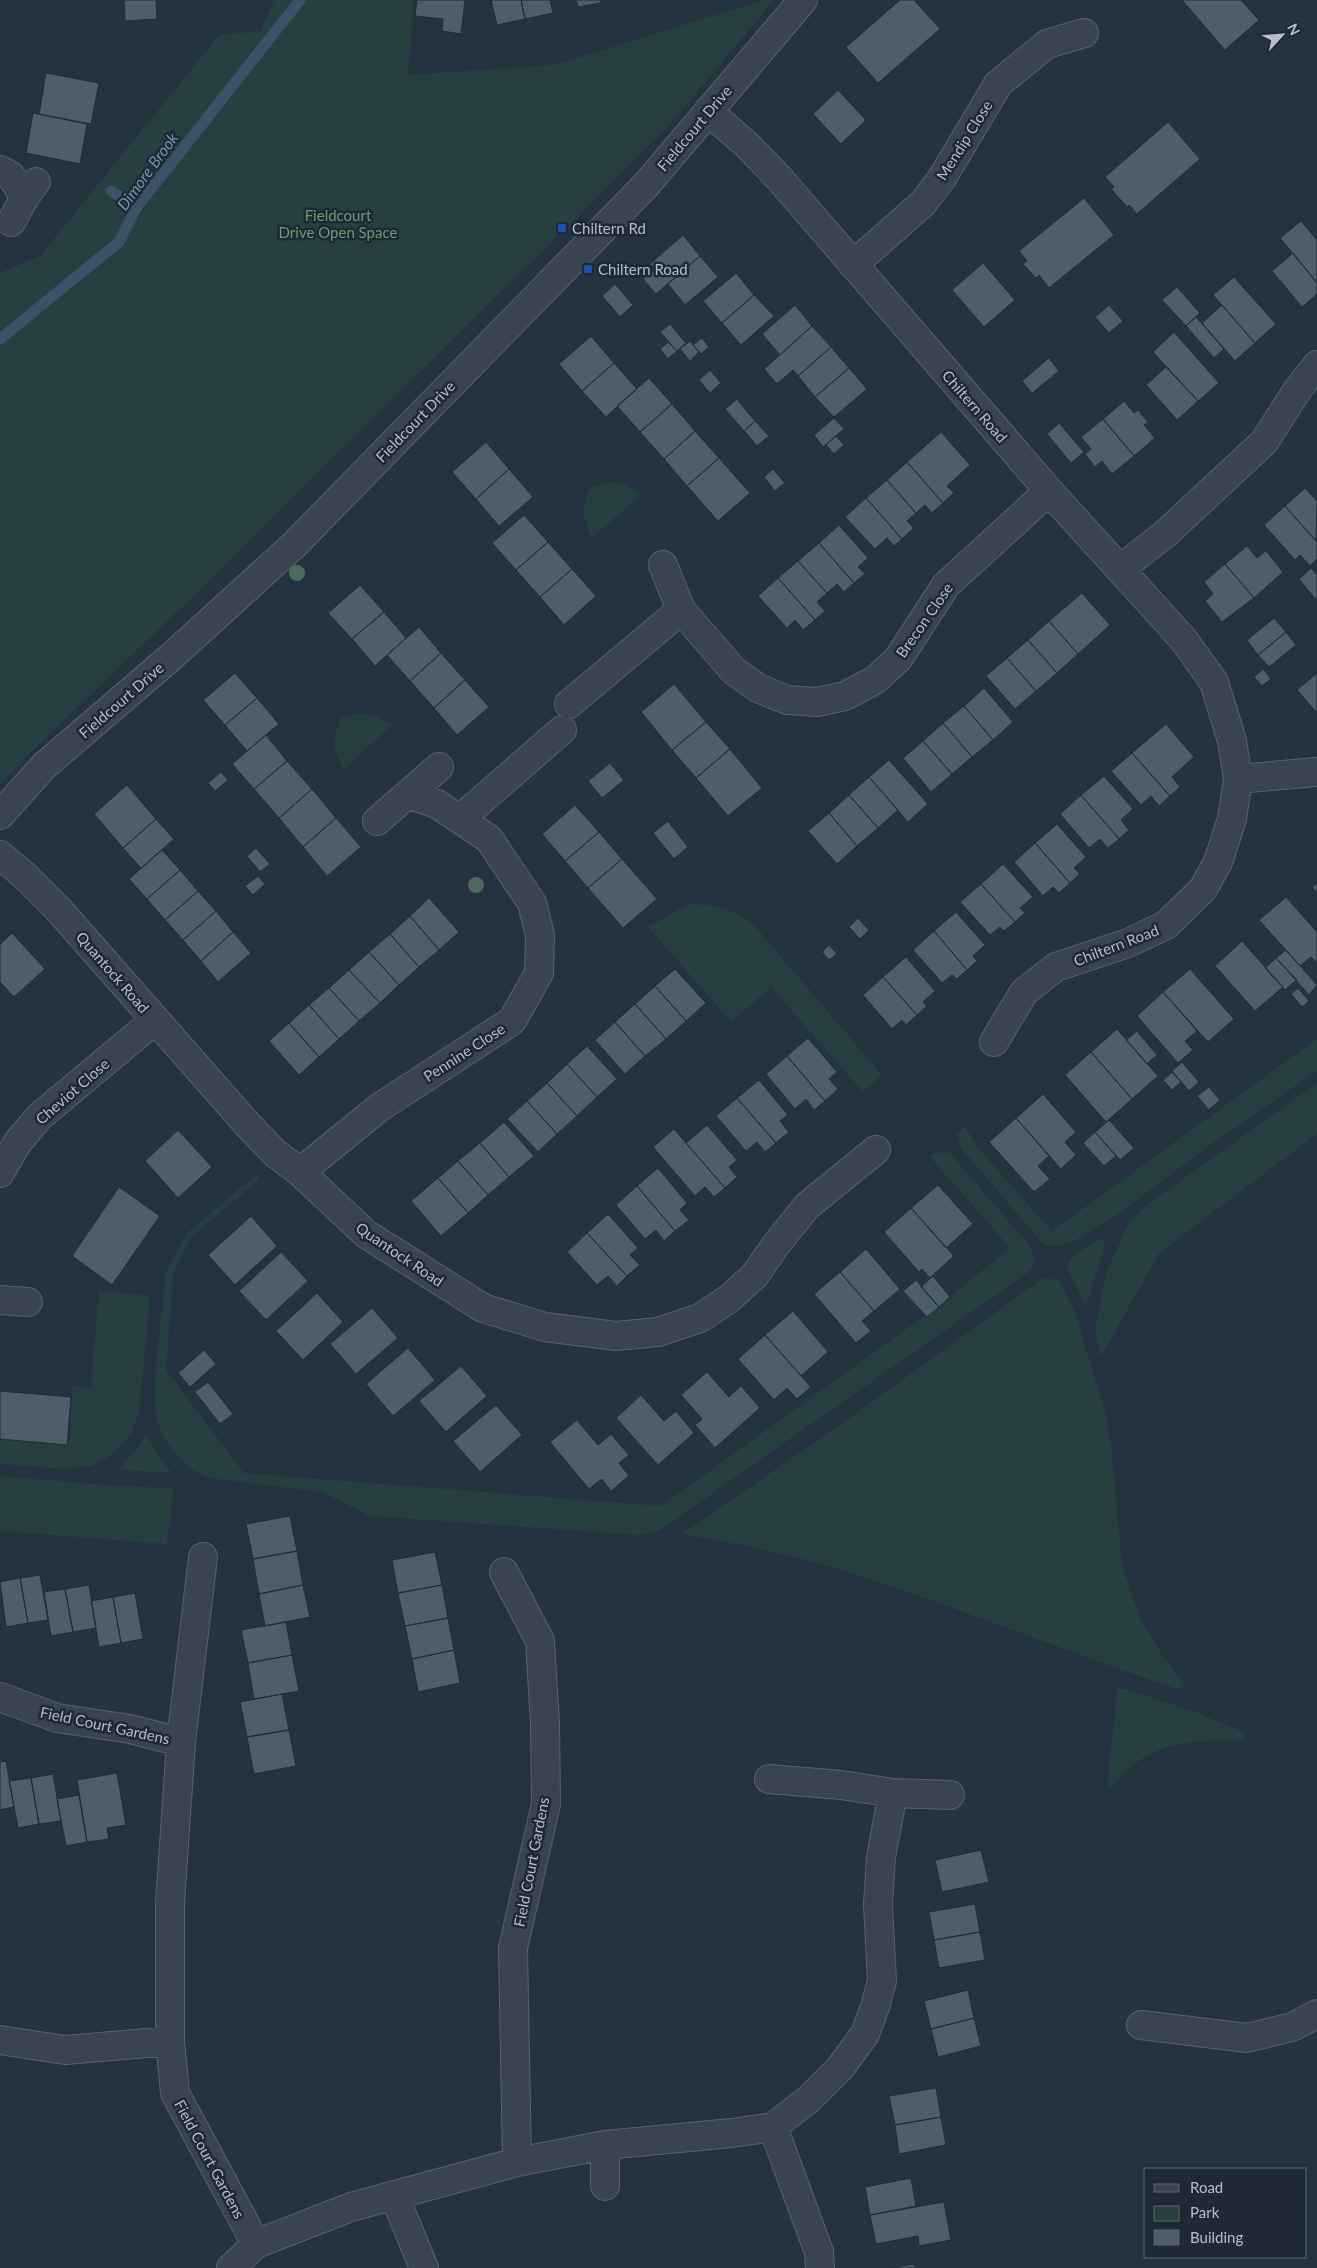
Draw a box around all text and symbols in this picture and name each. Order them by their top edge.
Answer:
north arrow [1257,10,1307,60]
text: N [1284,21,1304,38]
street label: Fieldcourt Drive [653,81,735,174]
street label: Mendip Close [932,97,996,183]
water label: Dimore Brook [113,128,182,213]
park label: Fieldcourt Drive Open Space [279,206,397,241]
place label: Chiltern Rd [572,219,646,237]
marker: Chiltern Rd [556,222,568,234]
place label: Chiltern Road [598,260,688,278]
marker: Chiltern Road [582,263,594,275]
street label: Chiltern Road [939,366,1011,446]
street label: Fieldcourt Drive [372,376,458,465]
street label: Brecon Close [892,579,956,661]
street label: Fieldcourt Drive [75,658,167,742]
street label: Chiltern Road [1071,921,1161,969]
street label: Quantock Road [73,928,153,1016]
street label: Pennine Close [420,1019,508,1085]
street label: Cheviot Close [32,1054,113,1128]
street label: Quantock Road [353,1218,447,1290]
street label: Field Court Gardens [39,1702,171,1748]
street label: Field Court Gardens [510,1796,552,1928]
street label: Field Court Gardens [171,2097,249,2221]
legend [1144,2168,1307,2258]
text: Road [1190,2178,1223,2196]
text: Park [1190,2203,1220,2221]
text: Building [1190,2228,1243,2246]

